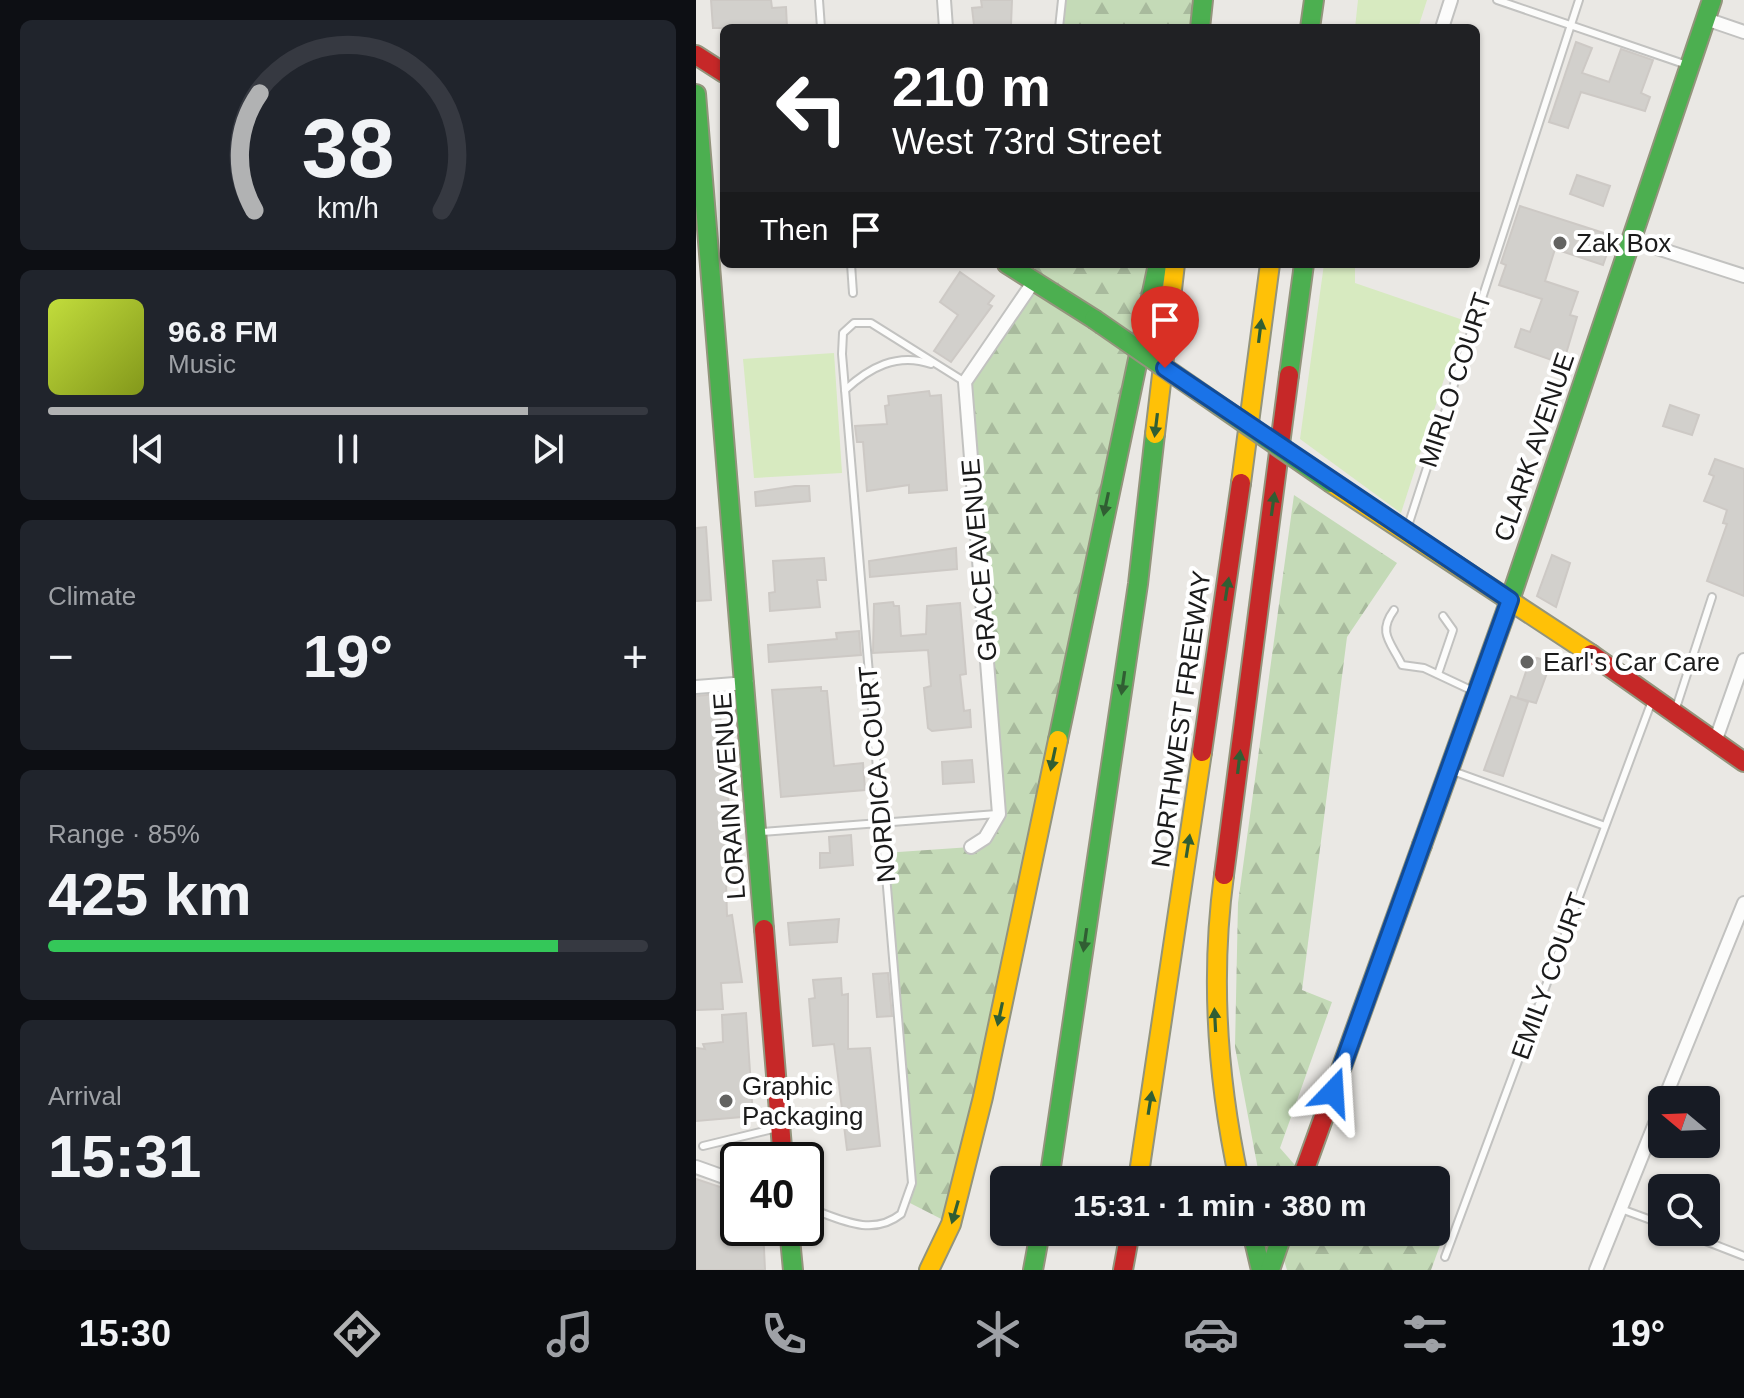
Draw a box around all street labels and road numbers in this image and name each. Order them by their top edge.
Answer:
street label: MIRLO COURT [1413,289,1497,471]
street label: CLARK AVENUE [1488,349,1580,545]
street label: GRACE AVENUE [955,457,1003,663]
street label: NORTHWEST FREEWAY [1145,569,1217,869]
street label: NORDICA COURT [853,664,901,884]
street label: LORAIN AVENUE [707,691,751,901]
street label: EMILY COURT [1505,889,1593,1063]

